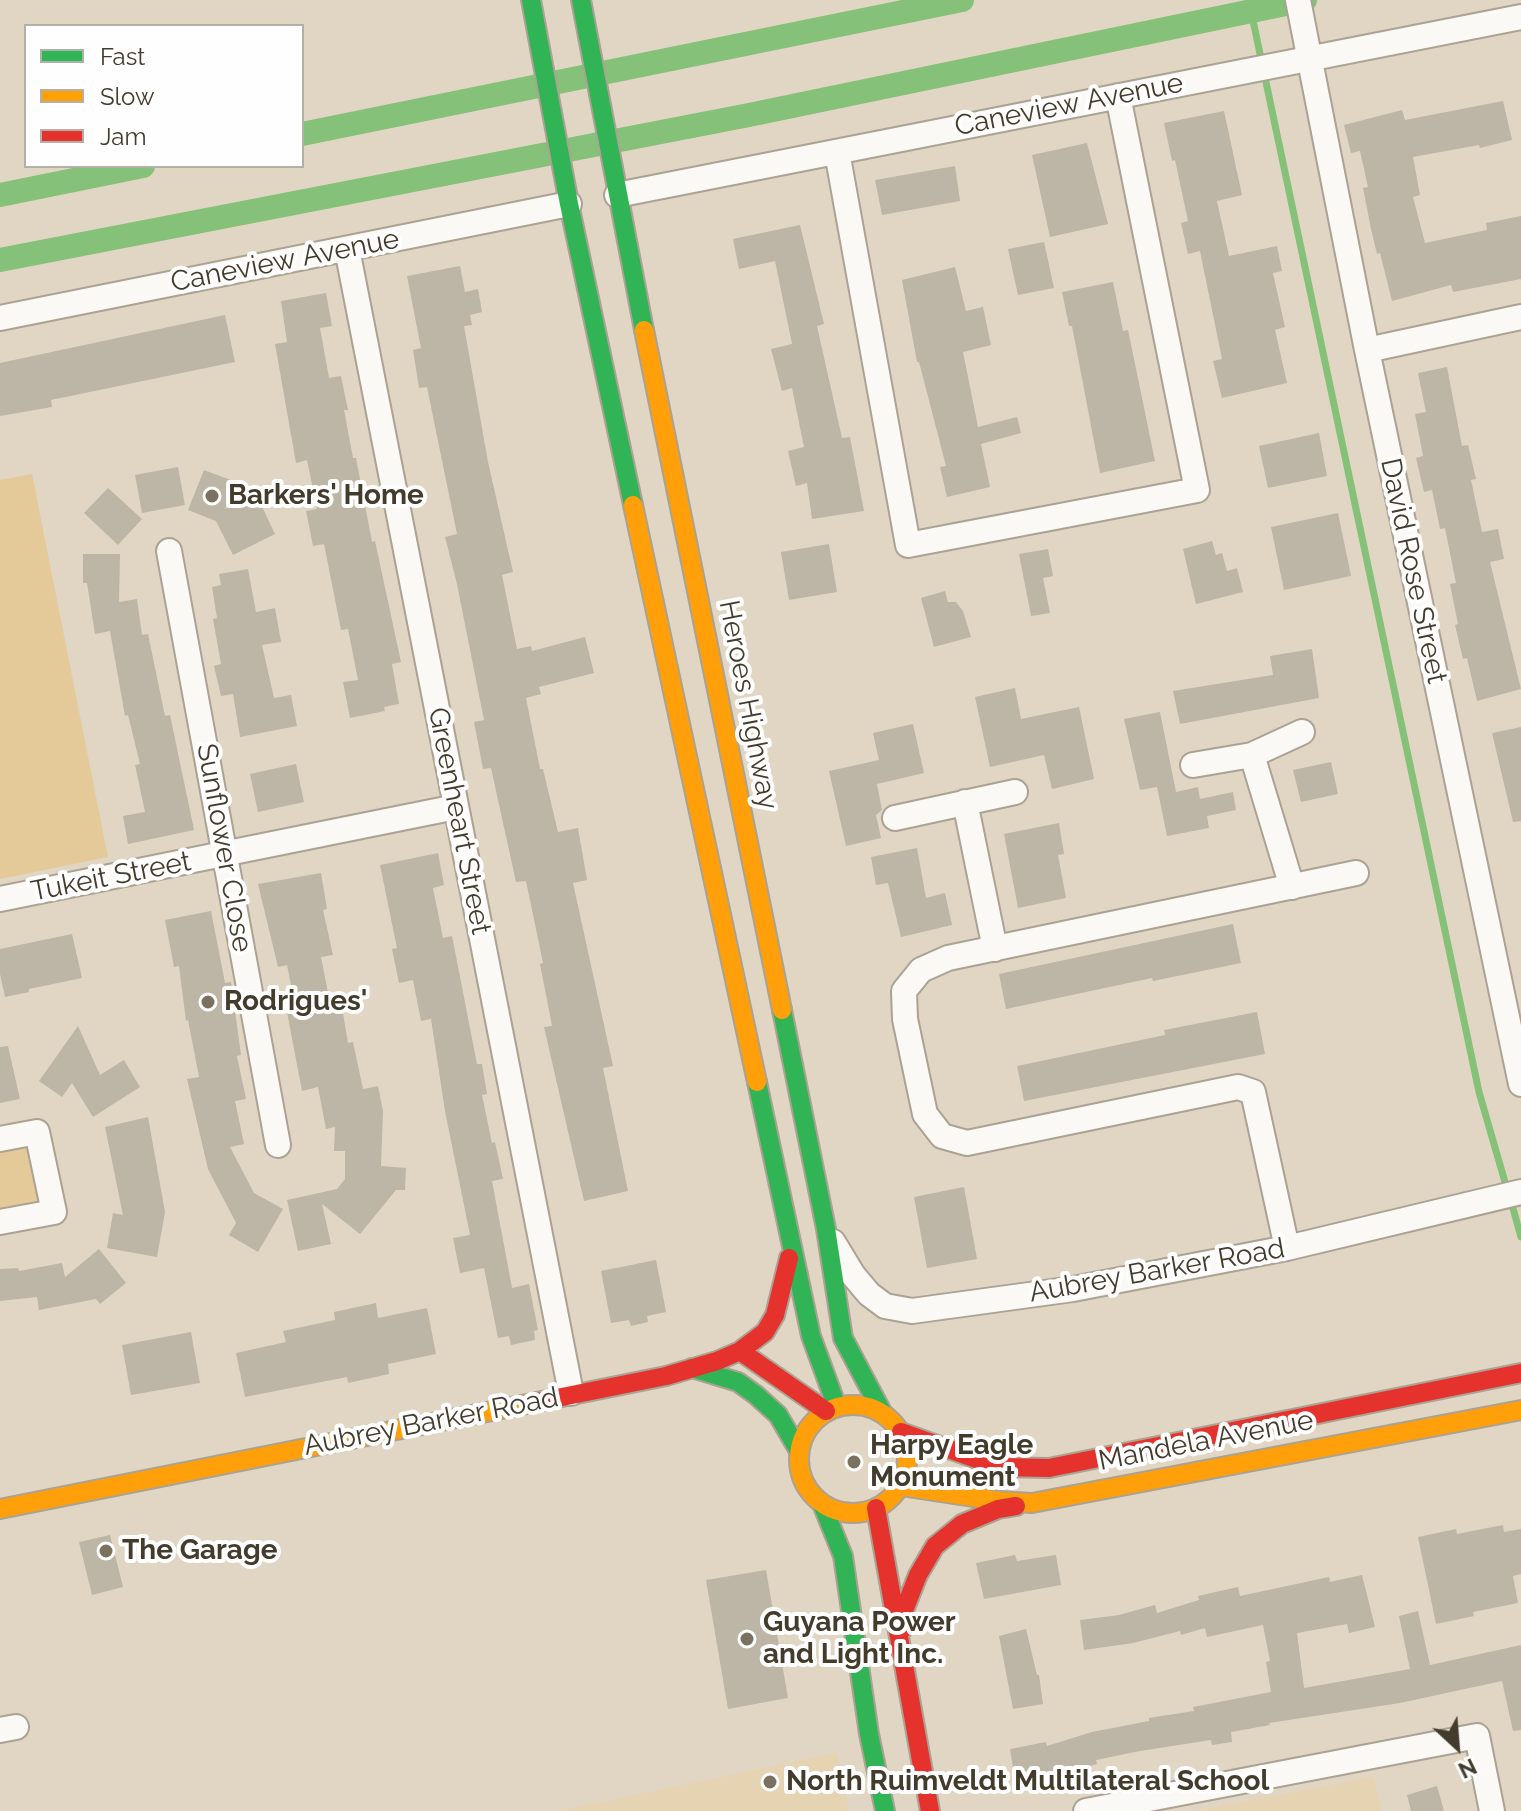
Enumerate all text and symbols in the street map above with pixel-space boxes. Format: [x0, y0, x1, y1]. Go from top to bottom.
legend [24, 24, 304, 168]
text: Fast [100, 42, 145, 71]
street label: Caneview Avenue [952, 66, 1186, 144]
text: Slow [100, 82, 154, 111]
text: Jam [100, 122, 146, 151]
street label: Caneview Avenue [168, 222, 402, 300]
street label: David Rose Street [1373, 455, 1453, 687]
place label: Barkers' Home [228, 479, 424, 513]
marker: Barkers' Home [203, 487, 221, 505]
street label: Heroes Highway [711, 598, 785, 812]
street label: Greenheart Street [421, 705, 497, 937]
street label: Sunflower Close [189, 741, 259, 955]
street label: Tukeit Street [28, 845, 194, 909]
place label: Rodrigues' [224, 985, 367, 1019]
marker: Rodrigues' [199, 993, 217, 1011]
street label: Aubrey Barker Road [1027, 1232, 1287, 1310]
street label: Aubrey Barker Road [301, 1381, 561, 1463]
street label: Mandela Avenue [1096, 1404, 1316, 1478]
place label: Harpy Eagle Monument [870, 1429, 1033, 1495]
marker: Harpy Eagle Monument [845, 1453, 863, 1471]
place label: The Garage [122, 1534, 277, 1568]
marker: The Garage [97, 1542, 115, 1560]
place label: Guyana Power and Light Inc. [763, 1606, 956, 1672]
marker: Guyana Power and Light Inc. [738, 1630, 756, 1648]
north arrow [1417, 1707, 1497, 1787]
text: N [1454, 1753, 1481, 1784]
place label: North Ruimveldt Multilateral School [786, 1765, 1269, 1799]
marker: North Ruimveldt Multilateral School [761, 1773, 779, 1791]

